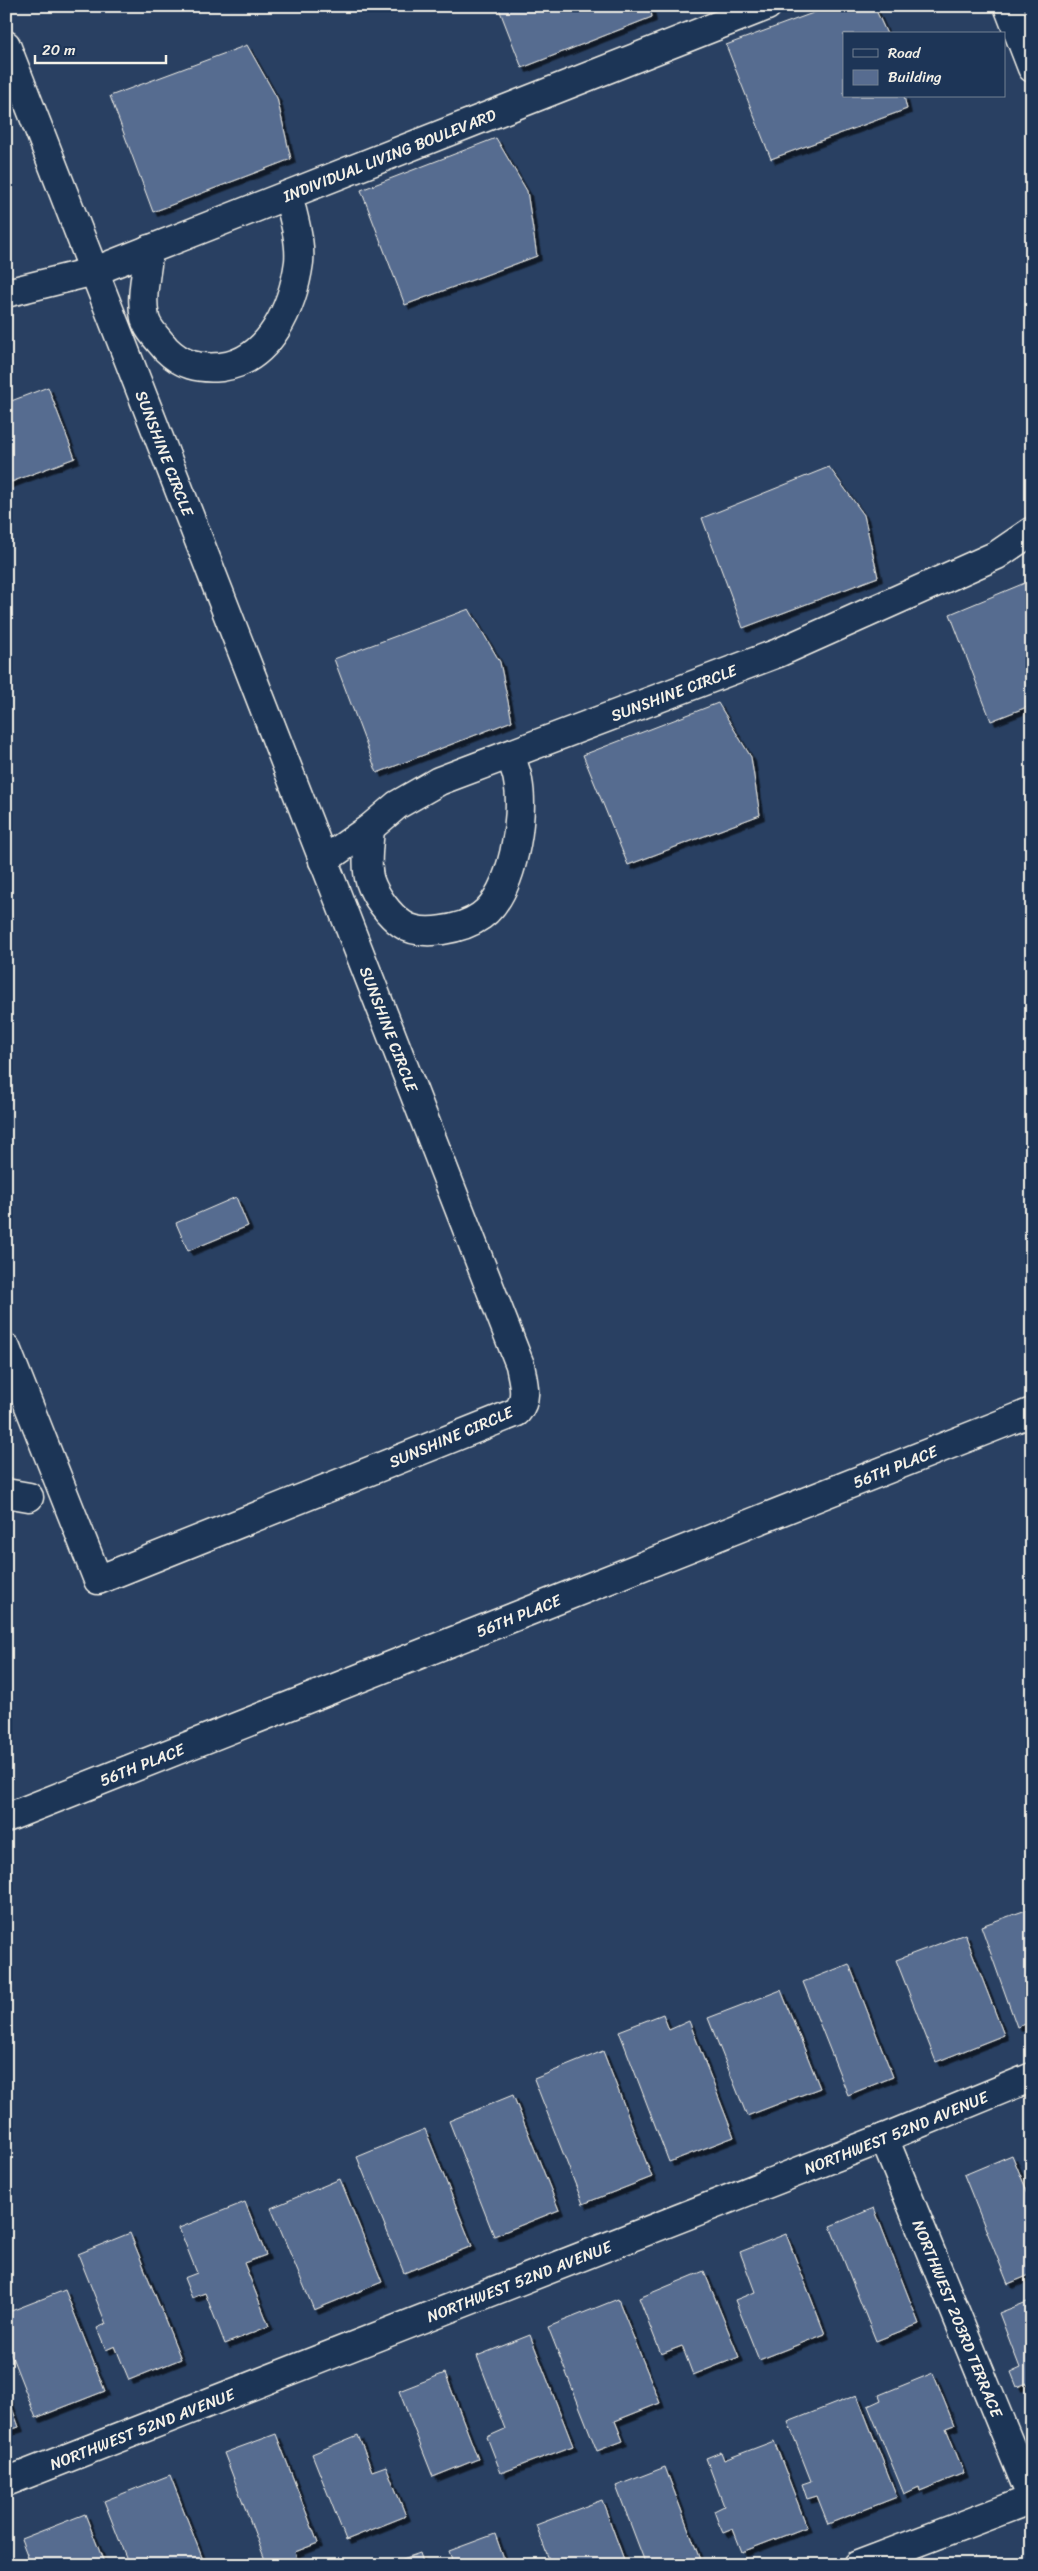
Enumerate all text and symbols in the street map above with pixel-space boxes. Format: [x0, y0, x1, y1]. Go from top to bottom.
scale bar [35, 32, 166, 64]
legend [843, 32, 1006, 98]
text: 20 m [42, 37, 76, 63]
text: Road [888, 40, 921, 66]
text: Building [888, 64, 942, 90]
street label: INDIVIDUAL LIVING BOULEVARD [277, 100, 501, 211]
street label: SUNSHINE CIRCLE [127, 386, 203, 521]
street label: SUNSHINE CIRCLE [606, 655, 742, 729]
street label: SUNSHINE CIRCLE [352, 962, 427, 1097]
street label: SUNSHINE CIRCLE [384, 1397, 519, 1476]
street label: 56TH PLACE [848, 1436, 943, 1496]
street label: 56TH PLACE [472, 1585, 566, 1645]
street label: 56TH PLACE [95, 1734, 190, 1794]
street label: NORTHWEST 52ND AVENUE [799, 2082, 994, 2183]
street label: NORTHWEST 203RD TERRACE [904, 2215, 1012, 2423]
street label: NORTHWEST 52ND AVENUE [422, 2231, 617, 2330]
street label: NORTHWEST 52ND AVENUE [45, 2379, 240, 2478]

